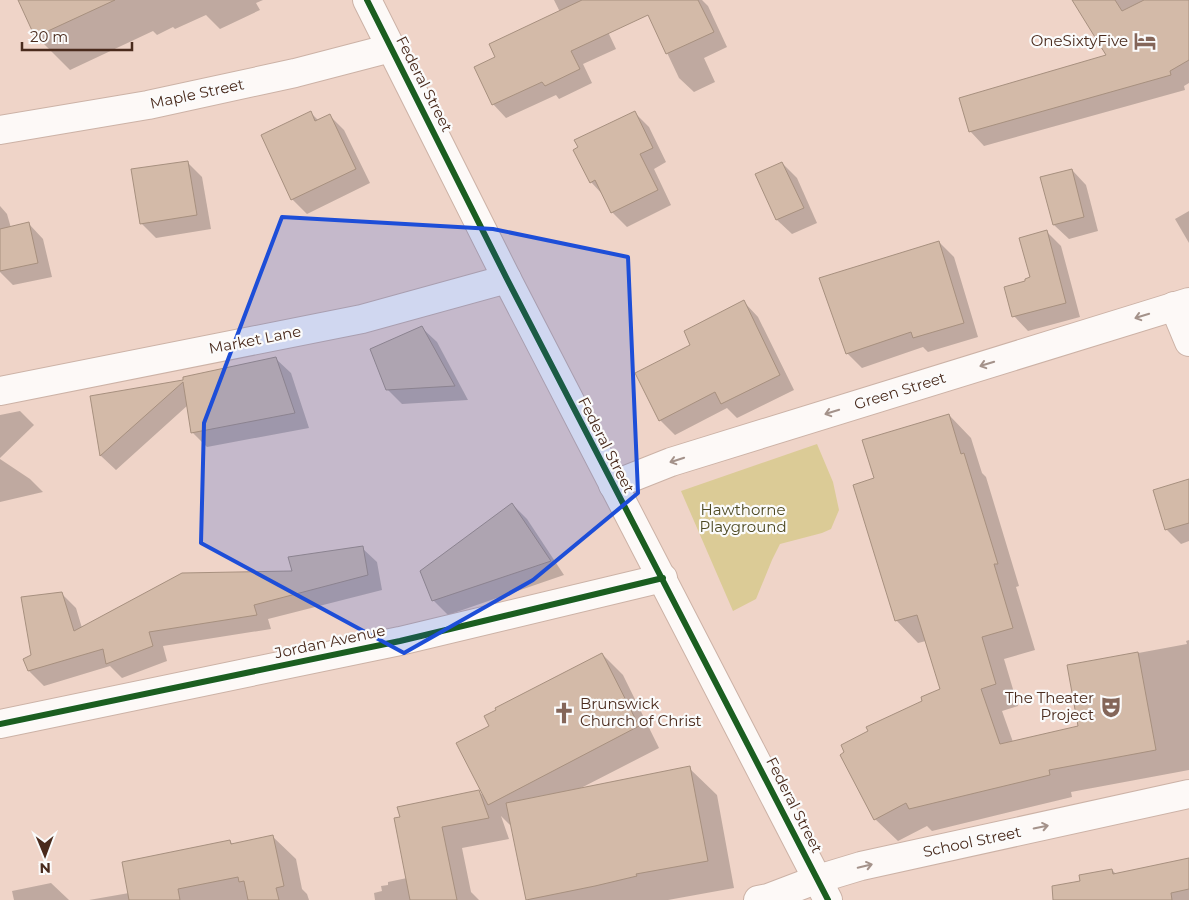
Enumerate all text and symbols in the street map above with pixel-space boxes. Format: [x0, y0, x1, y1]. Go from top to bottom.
scale bar [22, 20, 132, 52]
text: 20 m [30, 27, 68, 46]
hotel icon: OneSixtyFive [1132, 28, 1158, 54]
place label: OneSixtyFive [1031, 31, 1128, 50]
street label: Federal Street [392, 33, 457, 135]
street label: Maple Street [148, 74, 246, 113]
one-way arrow [1135, 312, 1151, 321]
street label: Market Lane [207, 321, 303, 358]
one-way arrow [980, 360, 996, 370]
street label: Green Street [852, 368, 948, 413]
street label: Federal Street [574, 394, 639, 496]
one-way arrow [824, 408, 840, 418]
one-way arrow [669, 456, 685, 466]
park label: Hawthorne Playground [699, 500, 787, 536]
street label: Jordan Avenue [272, 621, 387, 663]
place label: The Theater Project [1005, 688, 1094, 724]
place label: Brunswick Church of Christ [580, 694, 702, 730]
theatre icon: The Theater Project [1098, 694, 1124, 720]
church icon: Brunswick Church of Christ [551, 700, 577, 726]
street label: Federal Street [762, 754, 827, 856]
one-way arrow [1032, 821, 1048, 831]
street label: School Street [921, 822, 1023, 861]
north arrow [20, 830, 70, 880]
text: N [39, 859, 51, 877]
one-way arrow [856, 861, 872, 870]

